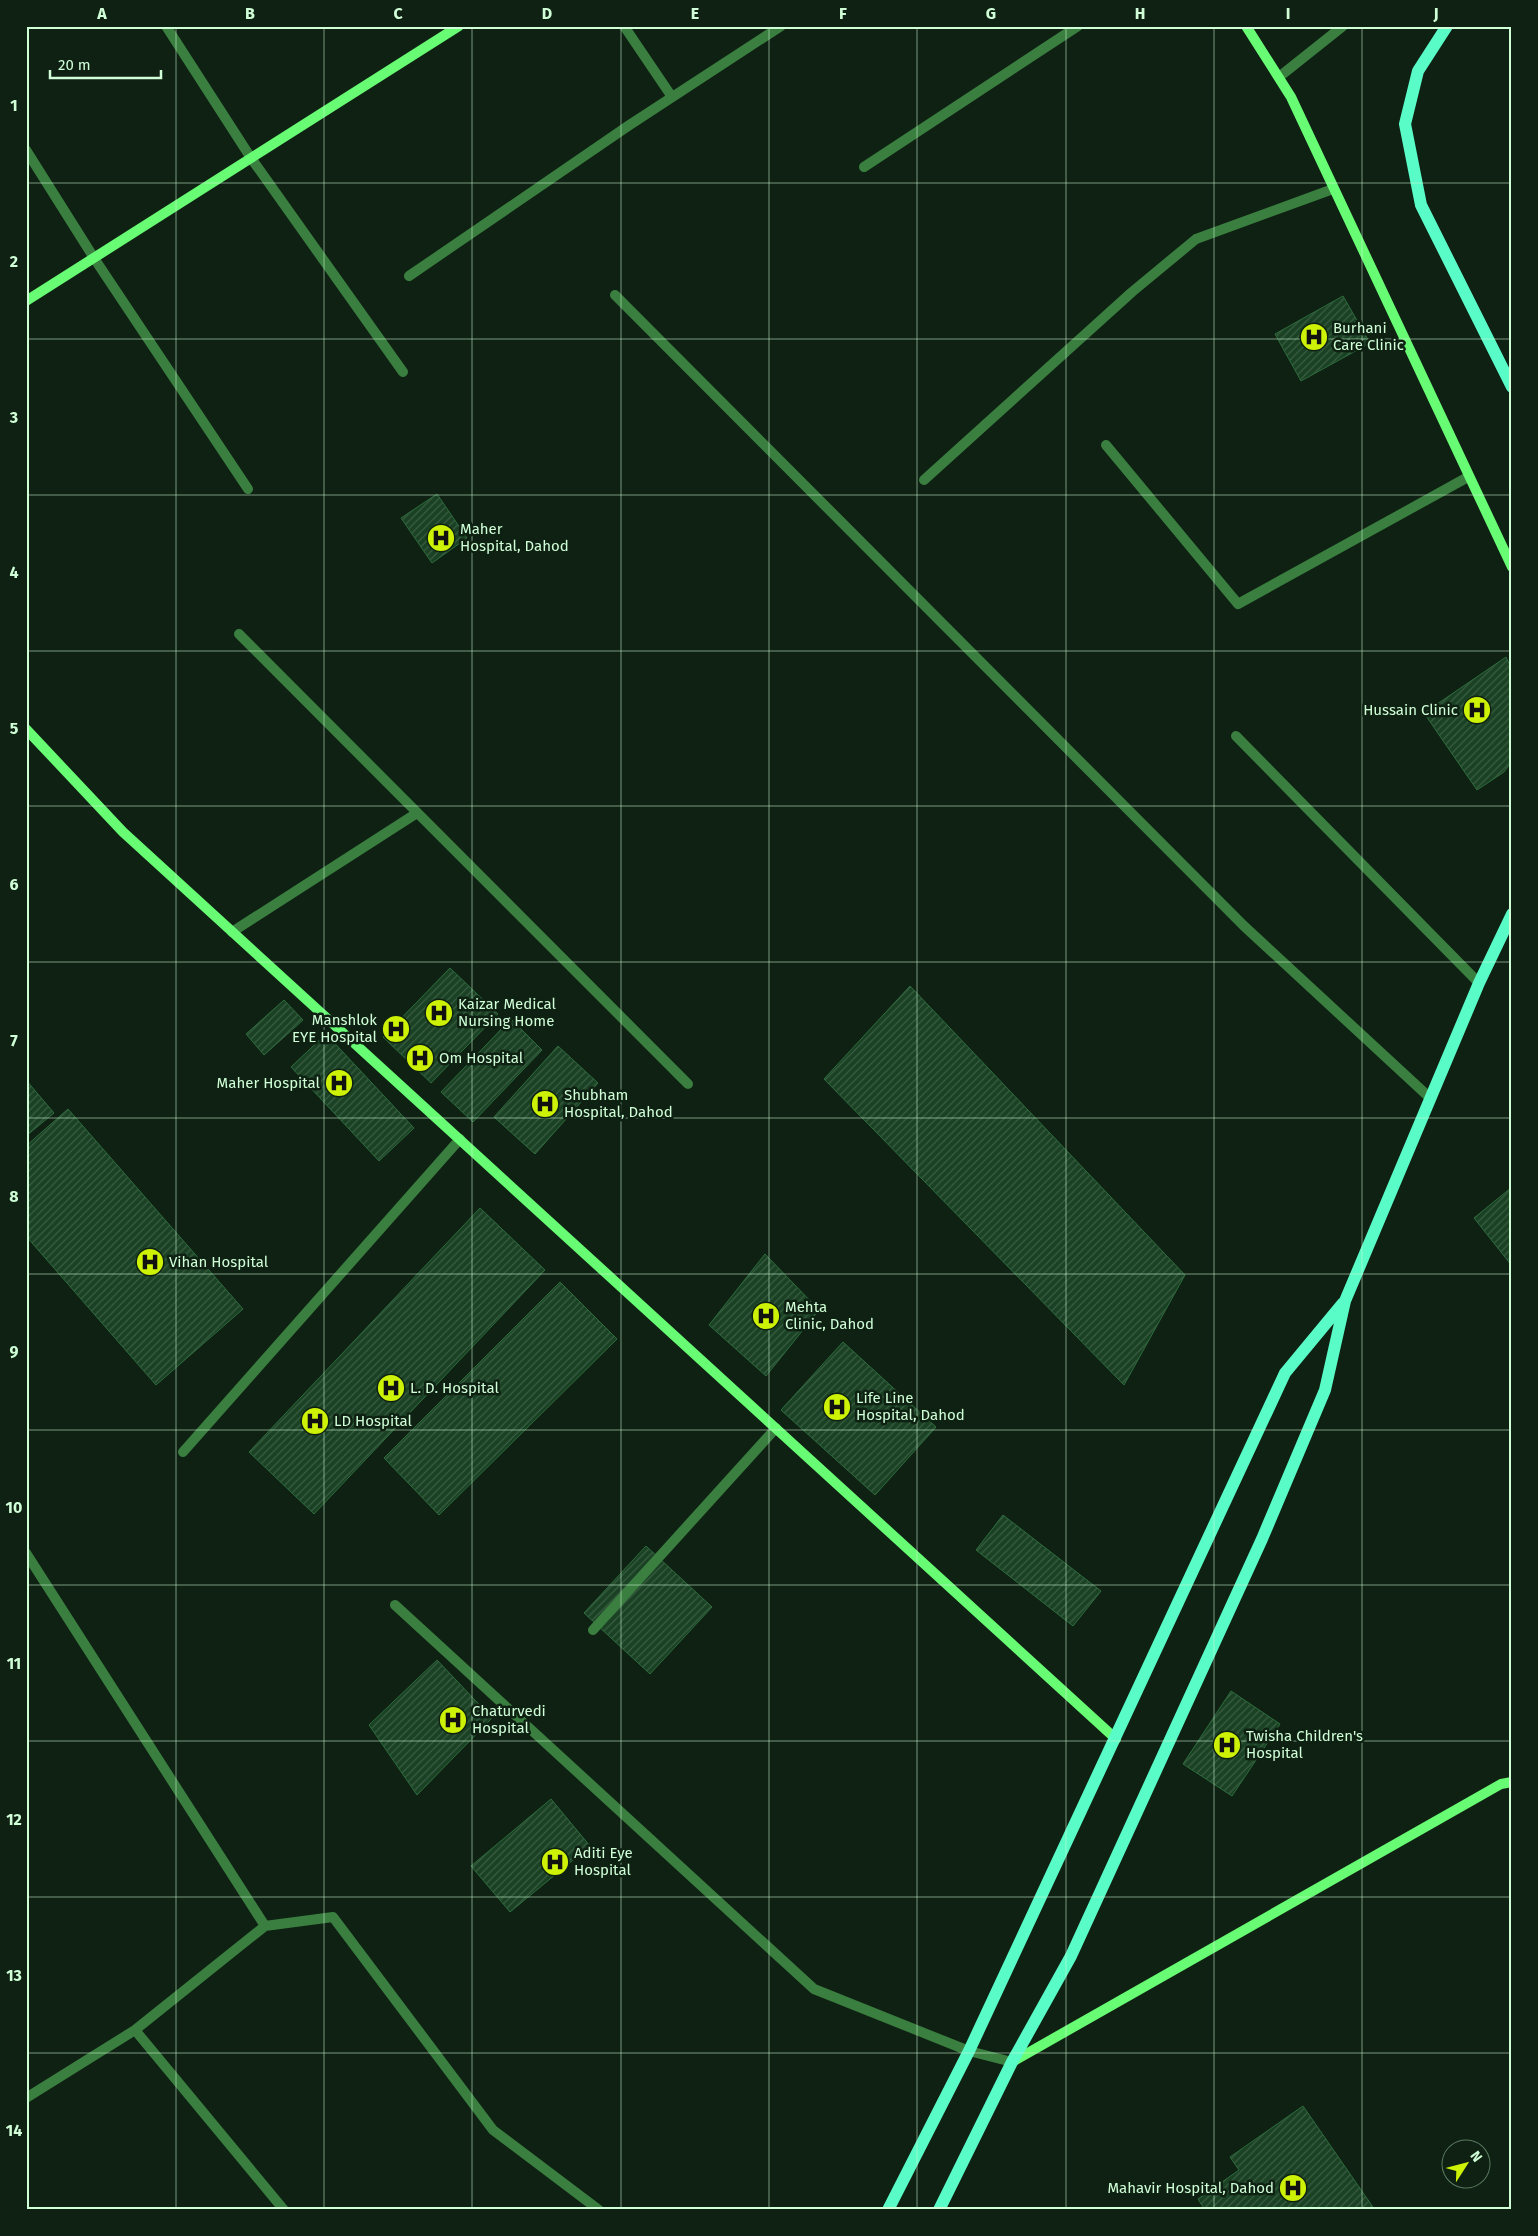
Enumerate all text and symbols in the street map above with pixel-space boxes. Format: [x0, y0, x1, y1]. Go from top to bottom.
text: A [96, 4, 107, 23]
text: B [245, 4, 255, 23]
text: C [393, 4, 403, 23]
text: D [542, 4, 552, 23]
text: E [691, 4, 699, 23]
text: F [839, 4, 847, 23]
text: G [986, 4, 996, 23]
text: H [1135, 4, 1145, 23]
text: I [1286, 4, 1290, 23]
text: J [1432, 4, 1439, 23]
scale bar [50, 48, 161, 80]
text: 20 m [58, 56, 91, 74]
text: 1 [10, 96, 18, 115]
text: 2 [10, 252, 18, 271]
place label: Burhani Care Clinic [1333, 319, 1404, 354]
hospital icon: Burhani Care Clinic [1299, 322, 1329, 352]
text: 3 [9, 408, 18, 427]
place label: Maher Hospital, Dahod [460, 520, 569, 555]
hospital icon: Maher Hospital, Dahod [426, 523, 456, 553]
text: 4 [9, 563, 19, 582]
hospital icon: Hussain Clinic [1462, 695, 1492, 725]
place label: Hussain Clinic [1363, 701, 1458, 719]
text: 5 [10, 719, 19, 738]
text: 6 [9, 875, 19, 894]
place label: Kaizar Medical Nursing Home [458, 995, 556, 1030]
hospital icon: Kaizar Medical Nursing Home [424, 998, 454, 1028]
place label: Manshlok EYE Hospital [292, 1011, 378, 1046]
hospital icon: Manshlok EYE Hospital [381, 1014, 411, 1044]
text: 7 [10, 1031, 18, 1050]
hospital icon: Om Hospital [405, 1043, 435, 1073]
place label: Om Hospital [439, 1049, 524, 1067]
hospital icon: Maher Hospital [324, 1068, 354, 1098]
place label: Maher Hospital [217, 1074, 321, 1092]
place label: Shubham Hospital, Dahod [564, 1086, 673, 1121]
hospital icon: Shubham Hospital, Dahod [530, 1089, 560, 1119]
text: 8 [9, 1187, 19, 1206]
hospital icon: Vihan Hospital [135, 1247, 165, 1277]
place label: Vihan Hospital [169, 1253, 269, 1271]
place label: Mehta Clinic, Dahod [785, 1298, 874, 1333]
hospital icon: Mehta Clinic, Dahod [751, 1301, 781, 1331]
text: 9 [10, 1342, 19, 1361]
hospital icon: L. D. Hospital [376, 1373, 406, 1403]
place label: L. D. Hospital [410, 1379, 499, 1397]
place label: Life Line Hospital, Dahod [856, 1389, 965, 1424]
hospital icon: Life Line Hospital, Dahod [822, 1392, 852, 1422]
hospital icon: LD Hospital [300, 1406, 330, 1436]
place label: LD Hospital [334, 1412, 413, 1430]
text: 10 [6, 1498, 22, 1517]
text: 11 [7, 1654, 21, 1673]
place label: Chaturvedi Hospital [472, 1702, 546, 1737]
hospital icon: Chaturvedi Hospital [438, 1705, 468, 1735]
place label: Twisha Children's Hospital [1246, 1727, 1363, 1762]
hospital icon: Twisha Children's Hospital [1212, 1730, 1242, 1760]
text: 12 [6, 1810, 22, 1829]
place label: Aditi Eye Hospital [574, 1844, 633, 1879]
hospital icon: Aditi Eye Hospital [540, 1847, 570, 1877]
text: 13 [6, 1966, 22, 1985]
text: 14 [6, 2121, 22, 2140]
north arrow [1440, 2138, 1490, 2188]
text: N [1467, 2148, 1486, 2165]
hospital icon: Mahavir Hospital, Dahod [1278, 2173, 1308, 2203]
place label: Mahavir Hospital, Dahod [1107, 2179, 1274, 2197]

